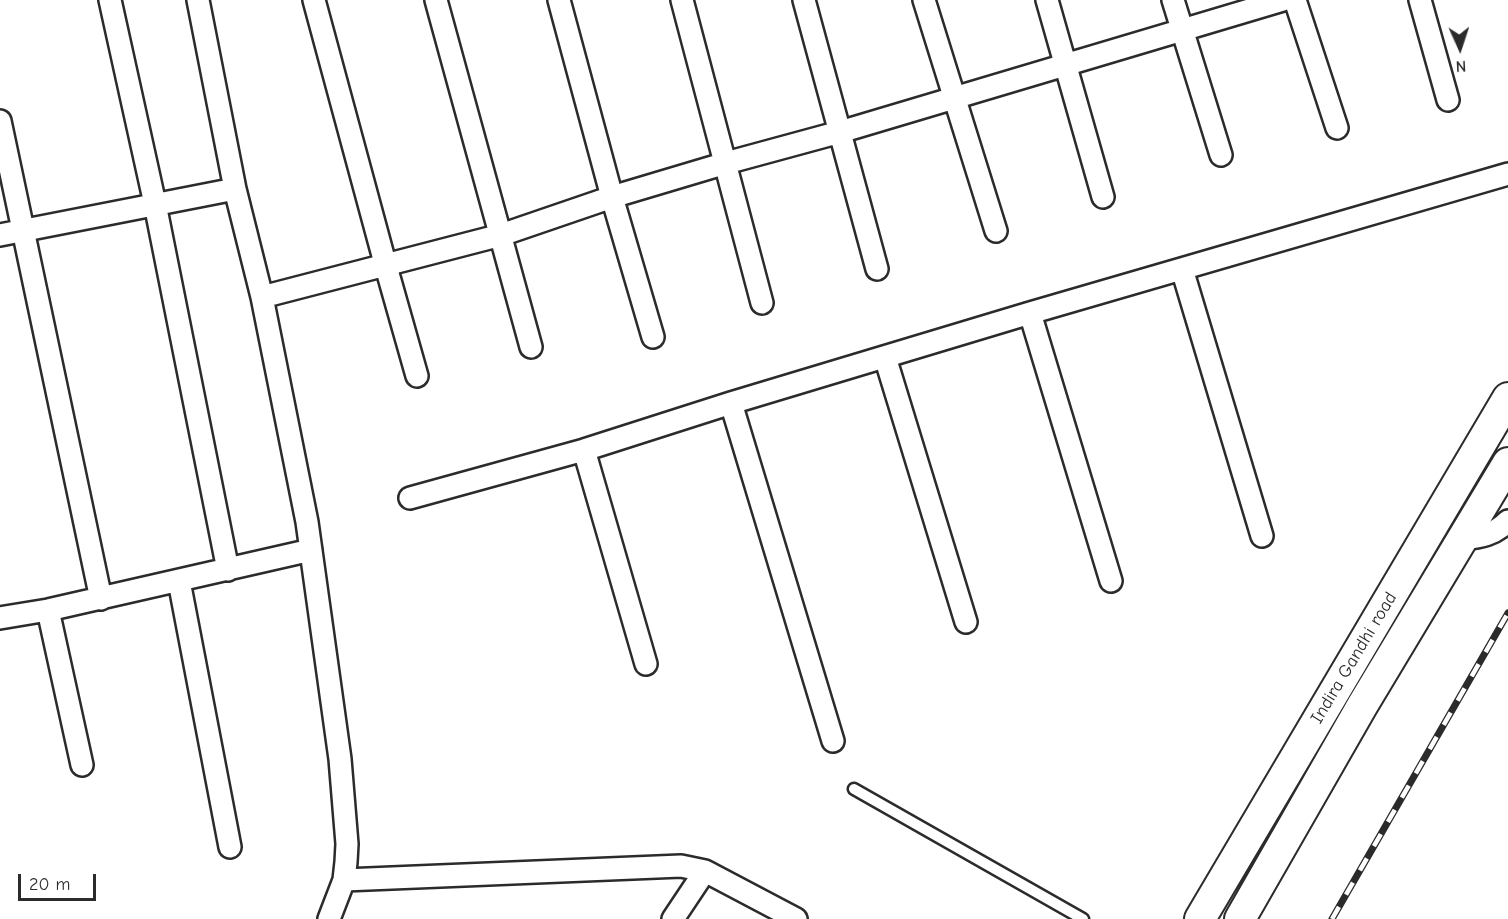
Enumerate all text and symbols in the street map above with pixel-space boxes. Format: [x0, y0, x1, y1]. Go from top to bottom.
north arrow [1430, 18, 1490, 78]
text: N [1455, 57, 1467, 75]
street label: Indira Gandhi road [1306, 588, 1402, 728]
scale bar [21, 862, 99, 900]
text: 20 m [29, 874, 70, 895]

